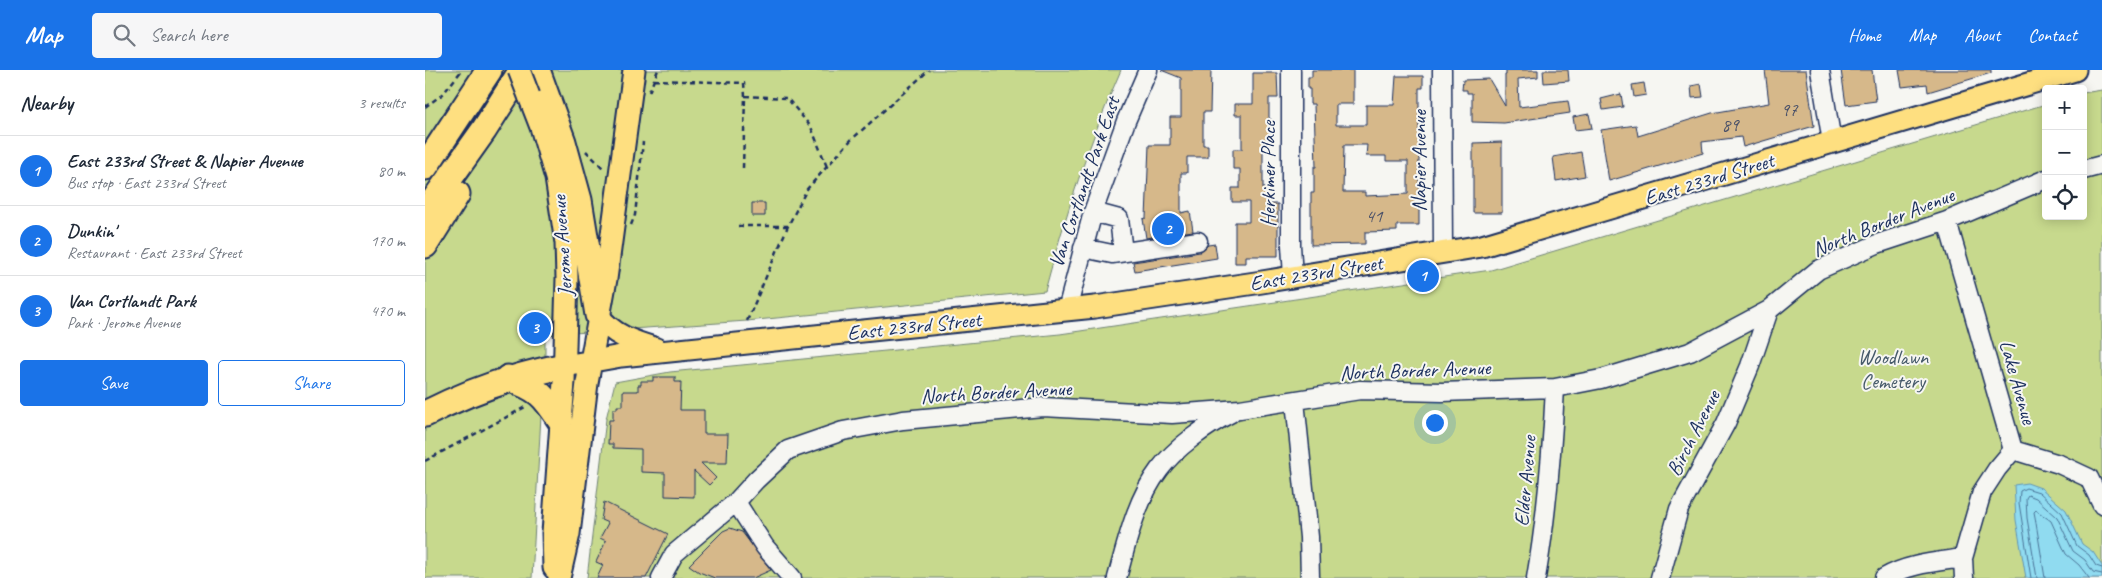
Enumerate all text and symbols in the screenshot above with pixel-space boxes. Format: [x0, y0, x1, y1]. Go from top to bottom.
search box [92, 13, 442, 58]
text: Map [25, 20, 62, 50]
icon: search [110, 21, 138, 49]
text: Search here [150, 23, 228, 47]
text: Home [1848, 24, 1881, 46]
text: Map [1909, 24, 1936, 46]
text: About [1964, 24, 2000, 46]
text: Contact [2028, 24, 2077, 46]
map controls [2042, 85, 2087, 220]
button: + [2042, 85, 2087, 130]
text: Nearby [20, 90, 73, 116]
street label: Van Cortlandt Park East [1043, 91, 1126, 271]
text: 3 results [358, 93, 405, 113]
house number: 97 [1780, 98, 1799, 122]
street label: Napier Avenue [1406, 109, 1432, 212]
house number: 89 [1721, 113, 1740, 137]
street label: Herkimer Place [1255, 120, 1281, 227]
button: − [2042, 130, 2087, 175]
street label: East 233rd Street [1641, 146, 1779, 211]
text: East 233rd Street & Napier Avenue [67, 149, 303, 173]
text: 1 [32, 161, 40, 181]
text: 80 m [378, 161, 405, 181]
text: Bus stop · East 233rd Street [67, 173, 226, 193]
button: locate [2042, 175, 2087, 220]
street label: North Border Avenue [1808, 181, 1959, 262]
street label: Jerome Avenue [545, 193, 579, 298]
house number: 41 [1365, 204, 1384, 228]
pin: 2 [1152, 210, 1184, 248]
text: Dunkin' [67, 219, 116, 243]
text: 2 [32, 231, 40, 251]
text: 170 m [371, 231, 405, 251]
text: Restaurant · East 233rd Street [67, 243, 242, 263]
street label: East 233rd Street [1248, 249, 1386, 296]
pin: 1 [1407, 257, 1439, 295]
text: Van Cortlandt Park [67, 289, 196, 313]
text: 3 [32, 301, 40, 321]
text: 470 m [371, 301, 405, 321]
street label: East 233rd Street [846, 306, 984, 346]
pin: 3 [519, 309, 551, 347]
text: Park · Jerome Avenue [67, 313, 180, 333]
street label: Lake Avenue [1994, 337, 2043, 428]
park label: Woodlawn Cemetery [1858, 344, 1929, 394]
street label: North Border Avenue [1339, 354, 1492, 386]
button: Save [20, 360, 208, 406]
button: Share [218, 360, 405, 406]
street label: North Border Avenue [920, 375, 1073, 409]
street label: Birch Avenue [1660, 385, 1726, 480]
your location [1422, 410, 1448, 436]
street label: Elder Avenue [1508, 433, 1542, 527]

